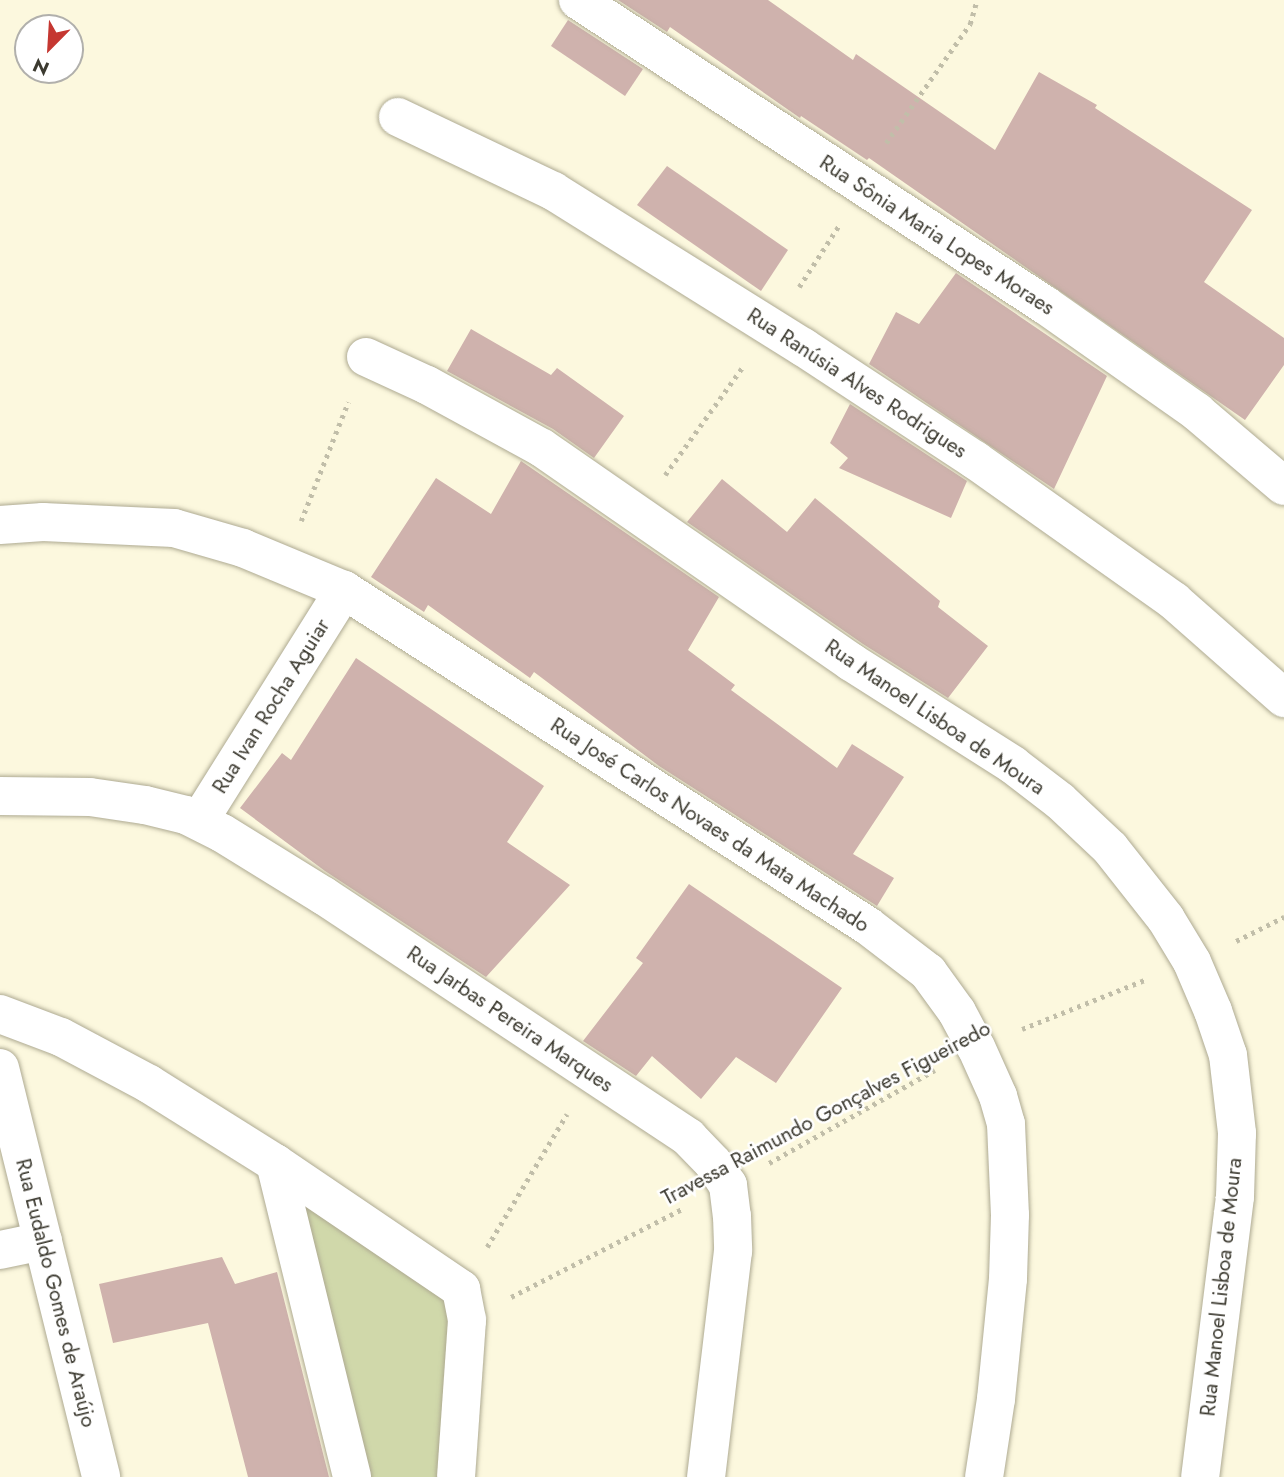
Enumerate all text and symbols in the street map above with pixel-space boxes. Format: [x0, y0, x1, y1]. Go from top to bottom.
north arrow [14, 14, 84, 84]
text: N [29, 51, 53, 82]
street label: Rua Sônia Maria Lopes Moraes [815, 150, 1059, 320]
street label: Rua Ranúsia Alves Rodrigues [742, 303, 972, 463]
street label: Rua Ivan Rocha Aguiar [207, 614, 335, 798]
street label: Rua Manoel Lisboa de Moura [820, 634, 1050, 800]
street label: Rua José Carlos Novaes da Mata Machado [546, 712, 874, 938]
street label: Rua Jarbas Pereira Marques [402, 941, 618, 1097]
street label: Travessa Raimundo Gonçalves Figueiredo [657, 1015, 995, 1211]
street label: Rua Eudaldo Gomes de Araújo [10, 1156, 102, 1430]
street label: Rua Manoel Lisboa de Moura [1195, 1156, 1247, 1418]

